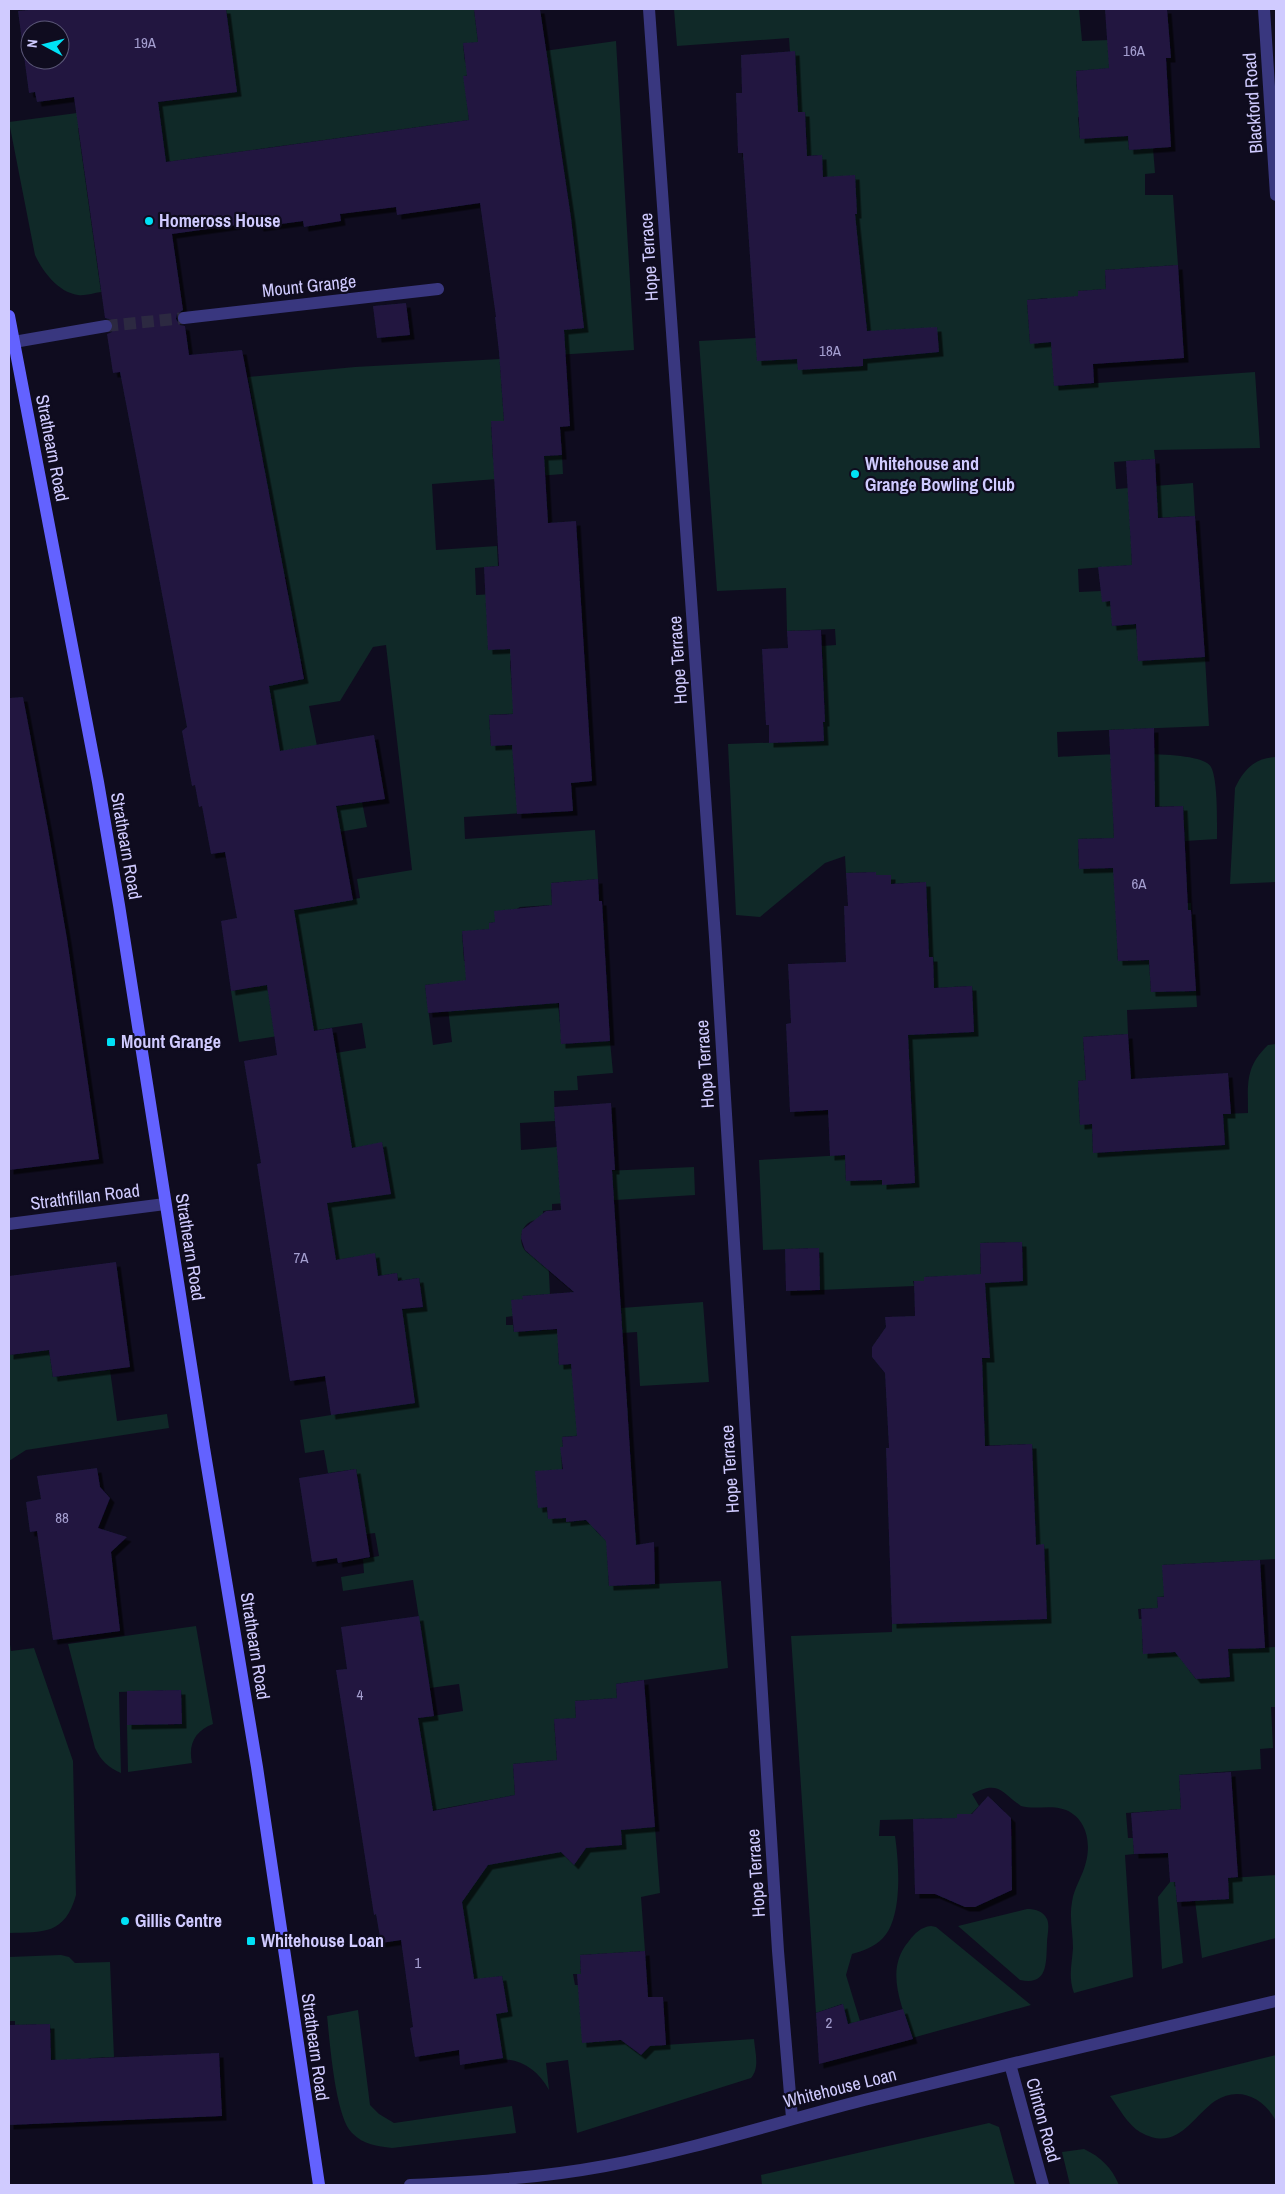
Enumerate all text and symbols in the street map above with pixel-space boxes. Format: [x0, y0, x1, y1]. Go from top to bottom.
north arrow [20, 20, 70, 70]
house number: 19A [134, 32, 157, 53]
text: N [23, 38, 42, 49]
house number: 16A [1123, 40, 1146, 61]
street label: Blackford Road [1237, 52, 1268, 154]
place label: Homeross House [159, 208, 280, 233]
street label: Hope Terrace [633, 212, 664, 302]
marker: Homeross House [143, 215, 155, 227]
street label: Mount Grange [261, 268, 357, 303]
house number: 18A [819, 340, 842, 361]
street label: Strathearn Road [30, 392, 75, 503]
place label: Whitehouse and Grange Bowling Club [865, 451, 1015, 497]
marker: Whitehouse and Grange Bowling Club [849, 468, 861, 480]
street label: Hope Terrace [662, 615, 693, 705]
street label: Strathearn Road [105, 790, 148, 901]
house number: 6A [1131, 873, 1147, 894]
street label: Hope Terrace [689, 1019, 720, 1109]
place label: Mount Grange [121, 1029, 221, 1054]
marker: Mount Grange [105, 1036, 117, 1048]
street label: Strathfillan Road [29, 1177, 141, 1216]
street label: Strathearn Road [170, 1191, 211, 1302]
house number: 7A [293, 1247, 309, 1268]
street label: Hope Terrace [714, 1424, 745, 1514]
house number: 88 [55, 1507, 69, 1528]
street label: Strathearn Road [235, 1590, 276, 1701]
house number: 4 [357, 1684, 364, 1705]
street label: Hope Terrace [740, 1828, 771, 1918]
place label: Gillis Centre [135, 1908, 222, 1933]
marker: Gillis Centre [119, 1915, 131, 1927]
place label: Whitehouse Loan [261, 1928, 384, 1953]
marker: Whitehouse Loan [245, 1935, 257, 1947]
house number: 1 [415, 1952, 422, 1973]
street label: Strathearn Road [296, 1992, 335, 2102]
house number: 2 [826, 2012, 833, 2033]
street label: Whitehouse Loan [781, 2061, 899, 2114]
street label: Clinton Road [1020, 2075, 1067, 2165]

